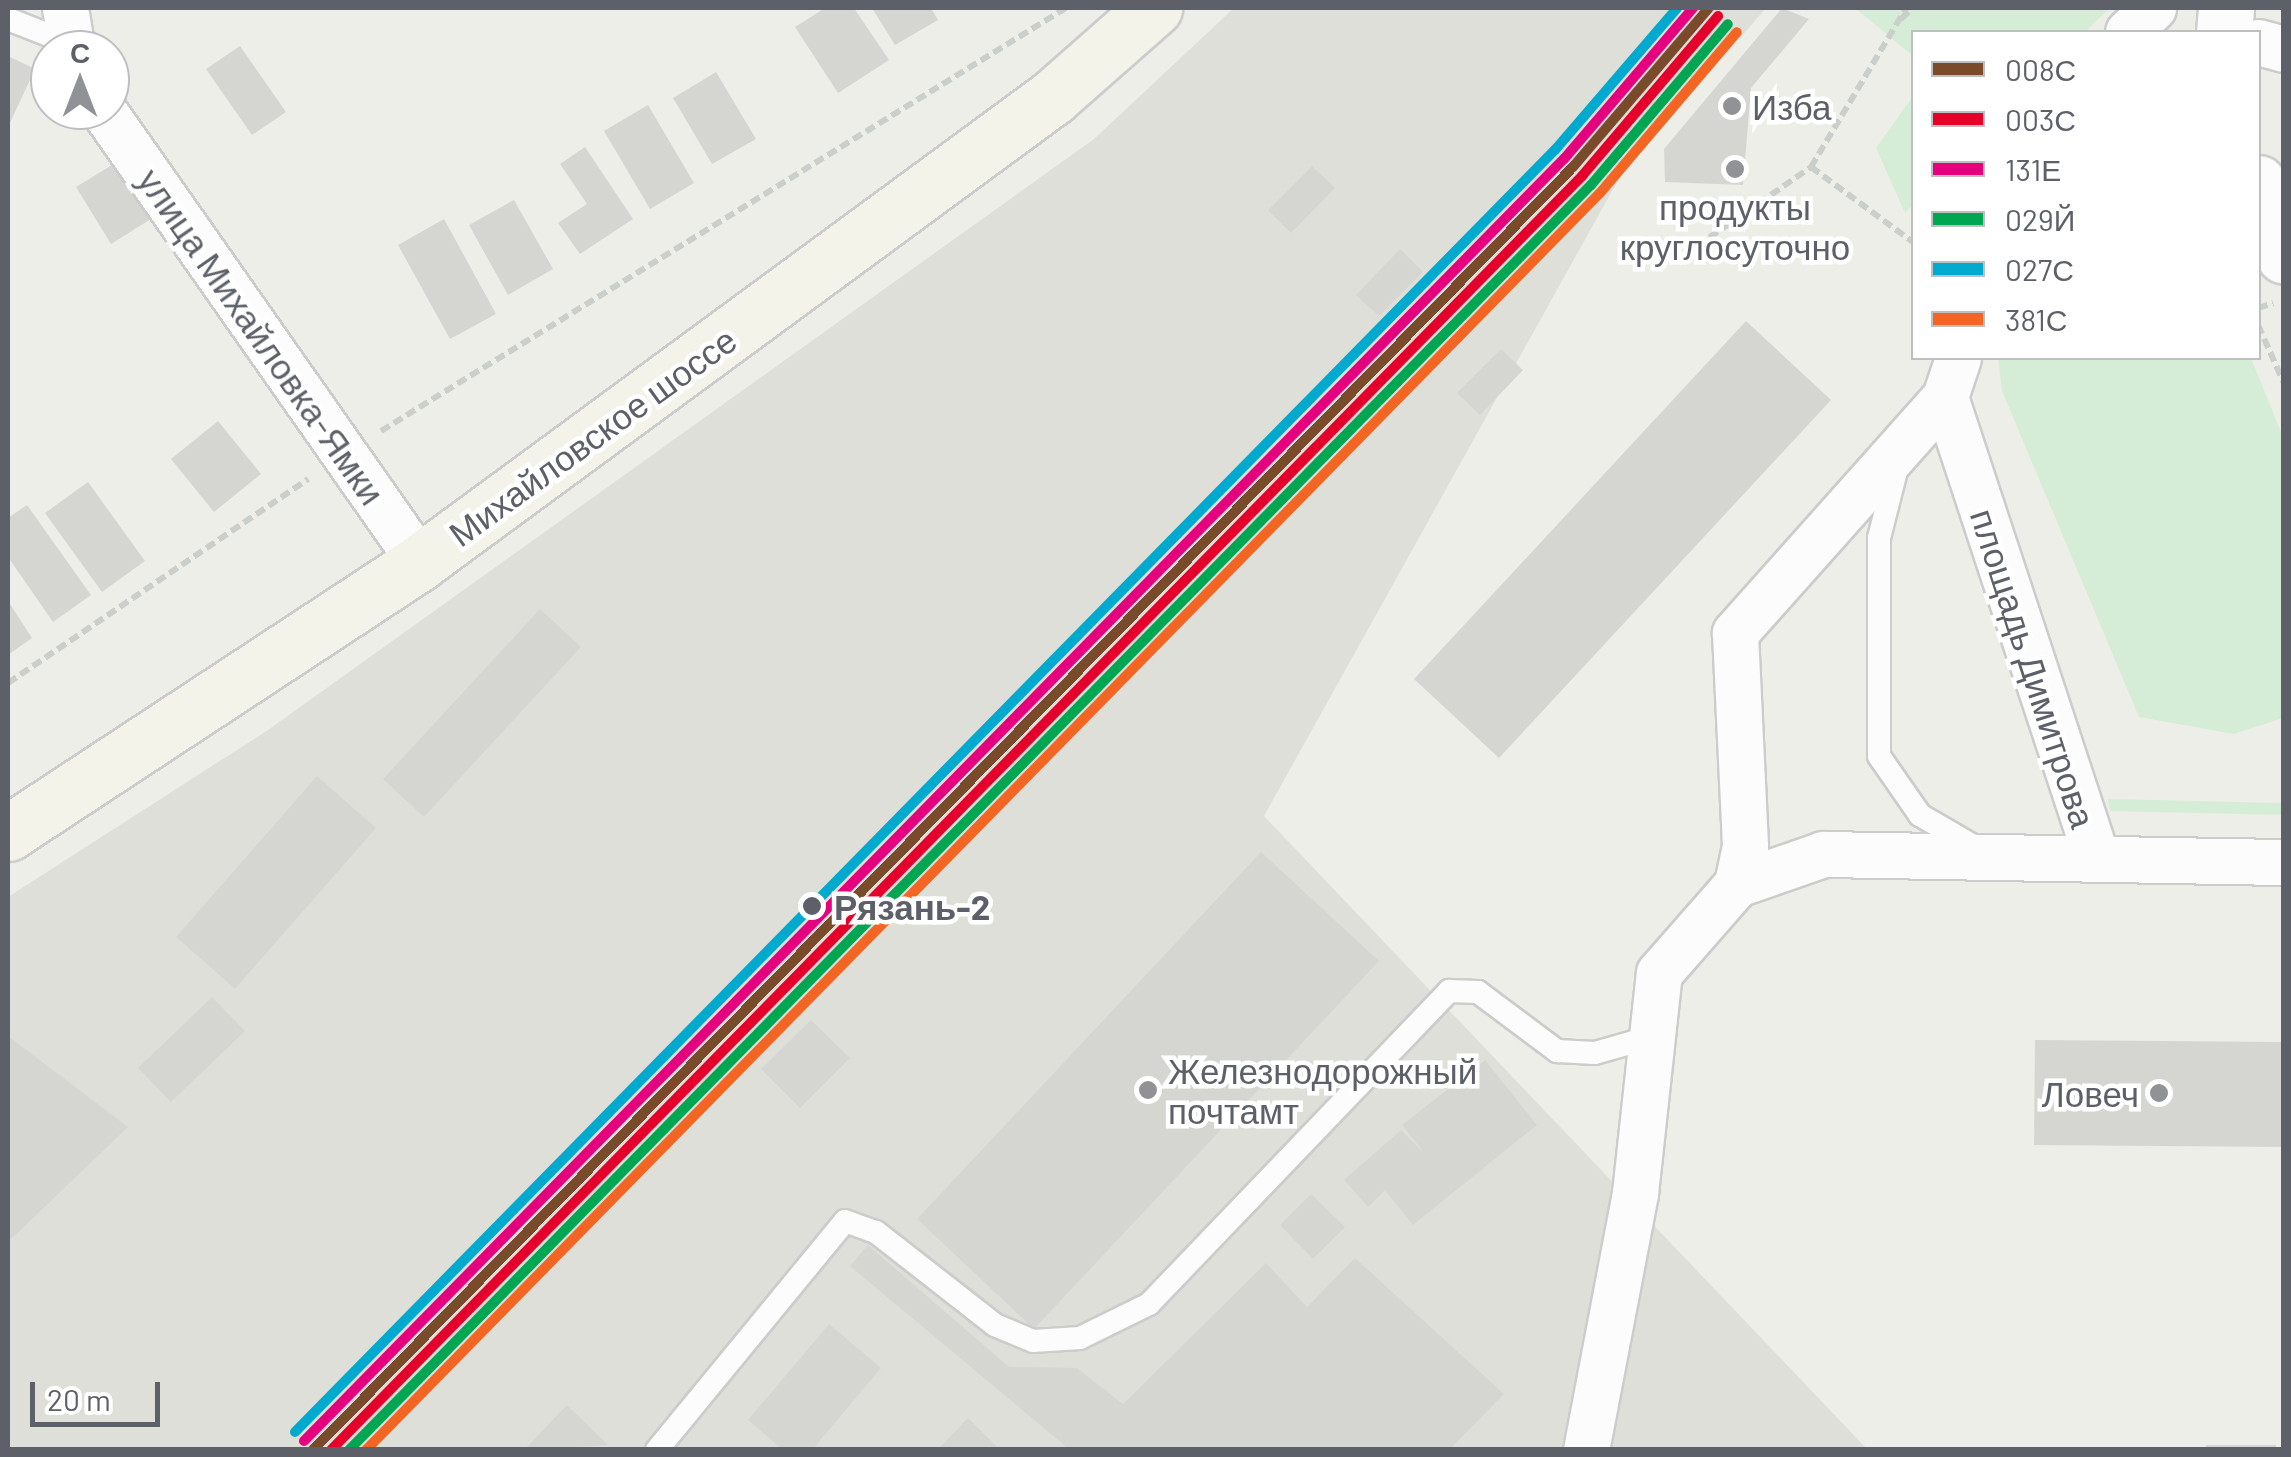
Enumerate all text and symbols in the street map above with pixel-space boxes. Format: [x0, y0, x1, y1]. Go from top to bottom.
north arrow [30, 30, 130, 130]
legend [1911, 30, 2261, 360]
text: С [70, 35, 90, 69]
text: 008С [2005, 51, 2076, 87]
place label: Изба [1752, 85, 1832, 127]
marker: Изба [1721, 95, 1743, 117]
text: 003С [2005, 101, 2076, 137]
text: 131Е [2005, 151, 2061, 187]
marker: продукты круглосуточно [1724, 158, 1746, 180]
street label: улица Михайловка-Ямки [130, 160, 394, 512]
place label: продукты круглосуточно [1620, 185, 1850, 267]
text: 029Й [2005, 201, 2075, 237]
text: 027С [2005, 251, 2074, 287]
text: 381С [2005, 301, 2067, 337]
street label: Михайловское шоссе [440, 318, 744, 554]
street label: площадь Димитрова [1963, 503, 2105, 833]
place label: Рязань-2 [834, 885, 990, 927]
marker: Рязань-2 [799, 893, 825, 919]
place label: Железнодорожный почтамт [1168, 1049, 1477, 1131]
place label: Ловеч [2042, 1072, 2139, 1114]
marker: Железнодорожный почтамт [1137, 1079, 1159, 1101]
marker: Ловеч [2148, 1082, 2170, 1104]
scale bar [35, 1362, 165, 1424]
text: 20 m [47, 1381, 111, 1417]

